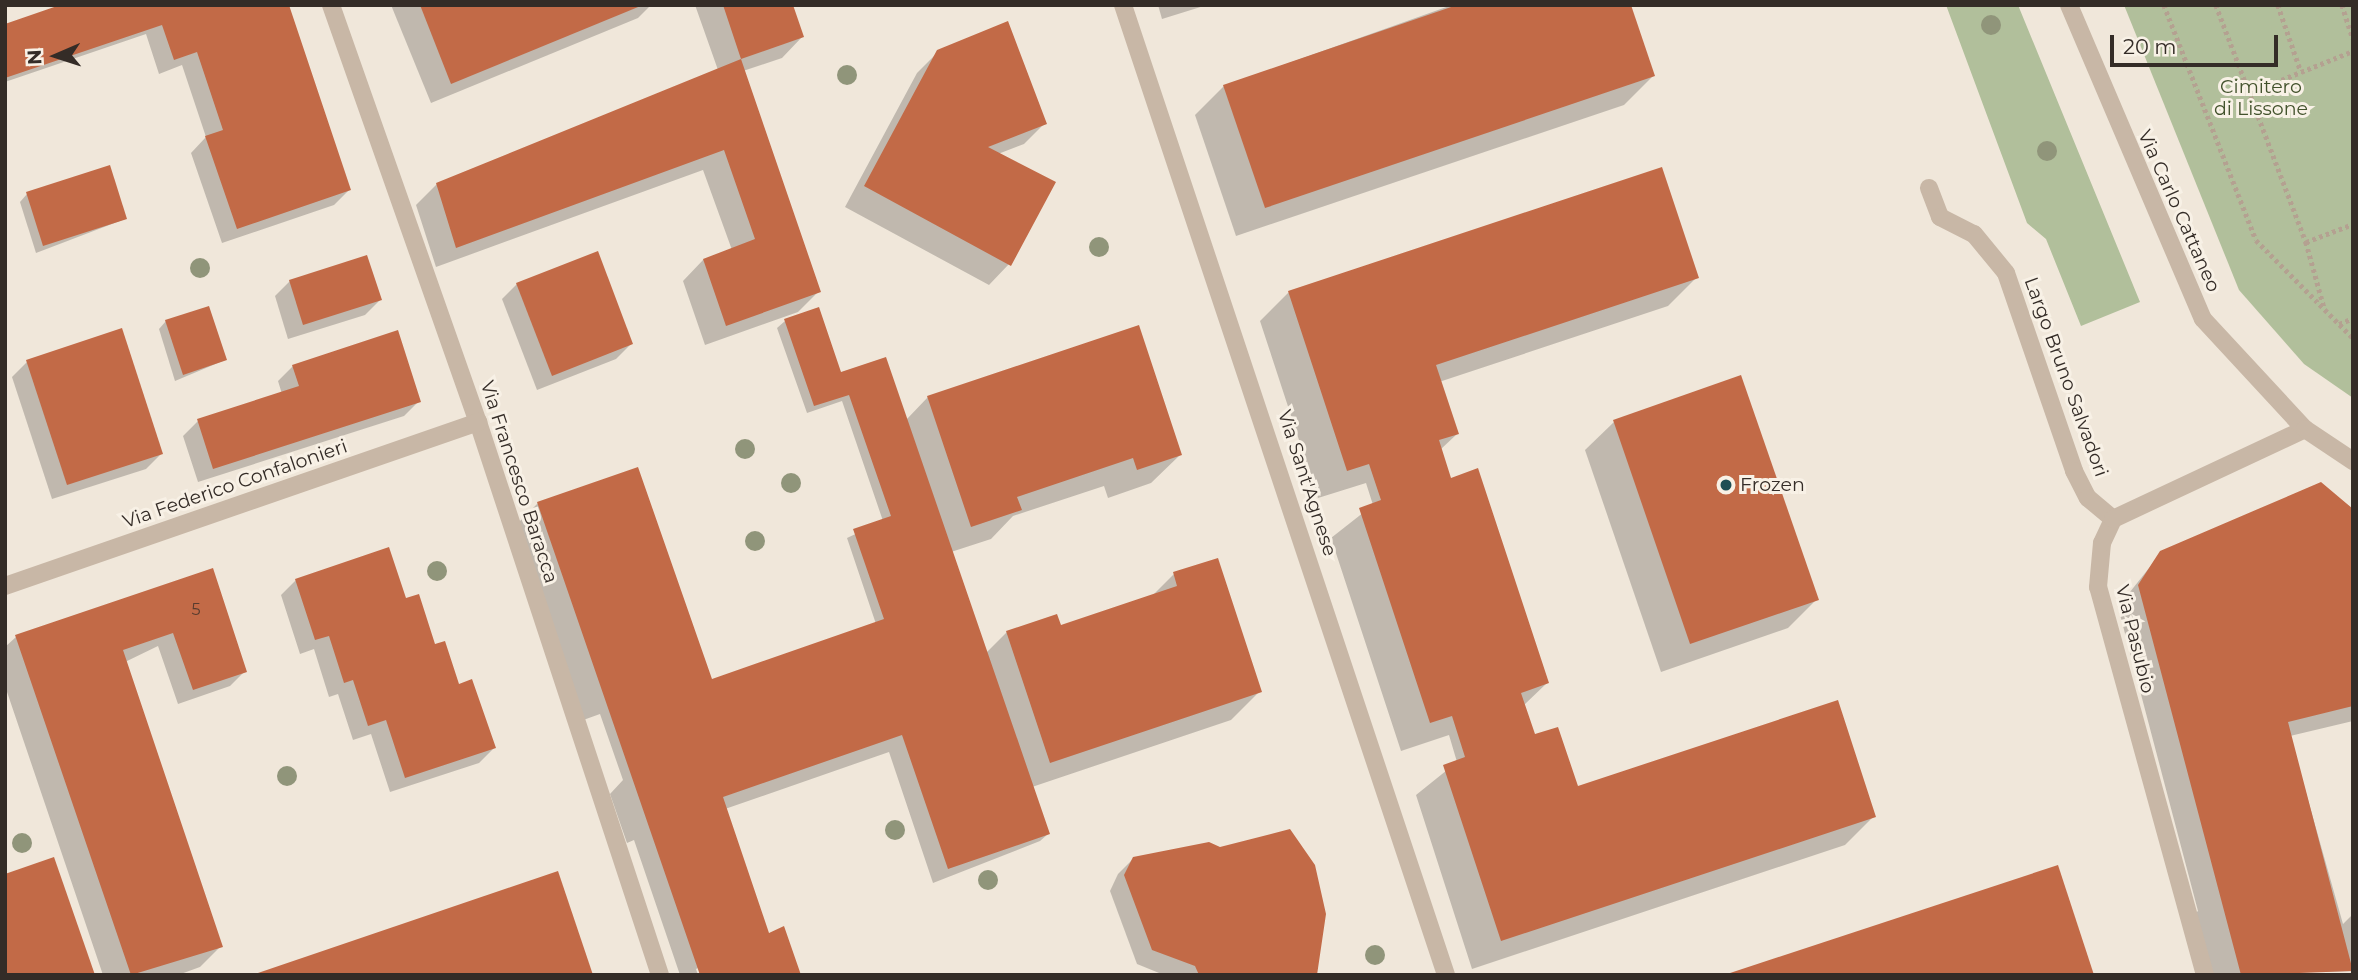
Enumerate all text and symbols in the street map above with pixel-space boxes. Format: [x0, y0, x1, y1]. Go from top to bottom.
north arrow [21, 21, 91, 91]
scale bar [2113, 21, 2281, 65]
text: 20 m [2123, 34, 2177, 59]
text: N [23, 49, 46, 65]
park label: Cimitero di Lissone [2214, 76, 2308, 120]
street label: Via Carlo Cattaneo [2133, 126, 2225, 296]
street label: Largo Bruno Salvadori [2019, 274, 2113, 480]
street label: Via Francesco Baracca [475, 378, 563, 586]
street label: Via Sant'Agnese [1273, 407, 1341, 559]
street label: Via Federico Confalonieri [120, 435, 350, 533]
place label: Frozen [1740, 474, 1805, 496]
marker: Frozen [1718, 477, 1734, 493]
street label: Via Pasubio [2111, 583, 2159, 695]
house number: 5 [191, 600, 201, 620]

